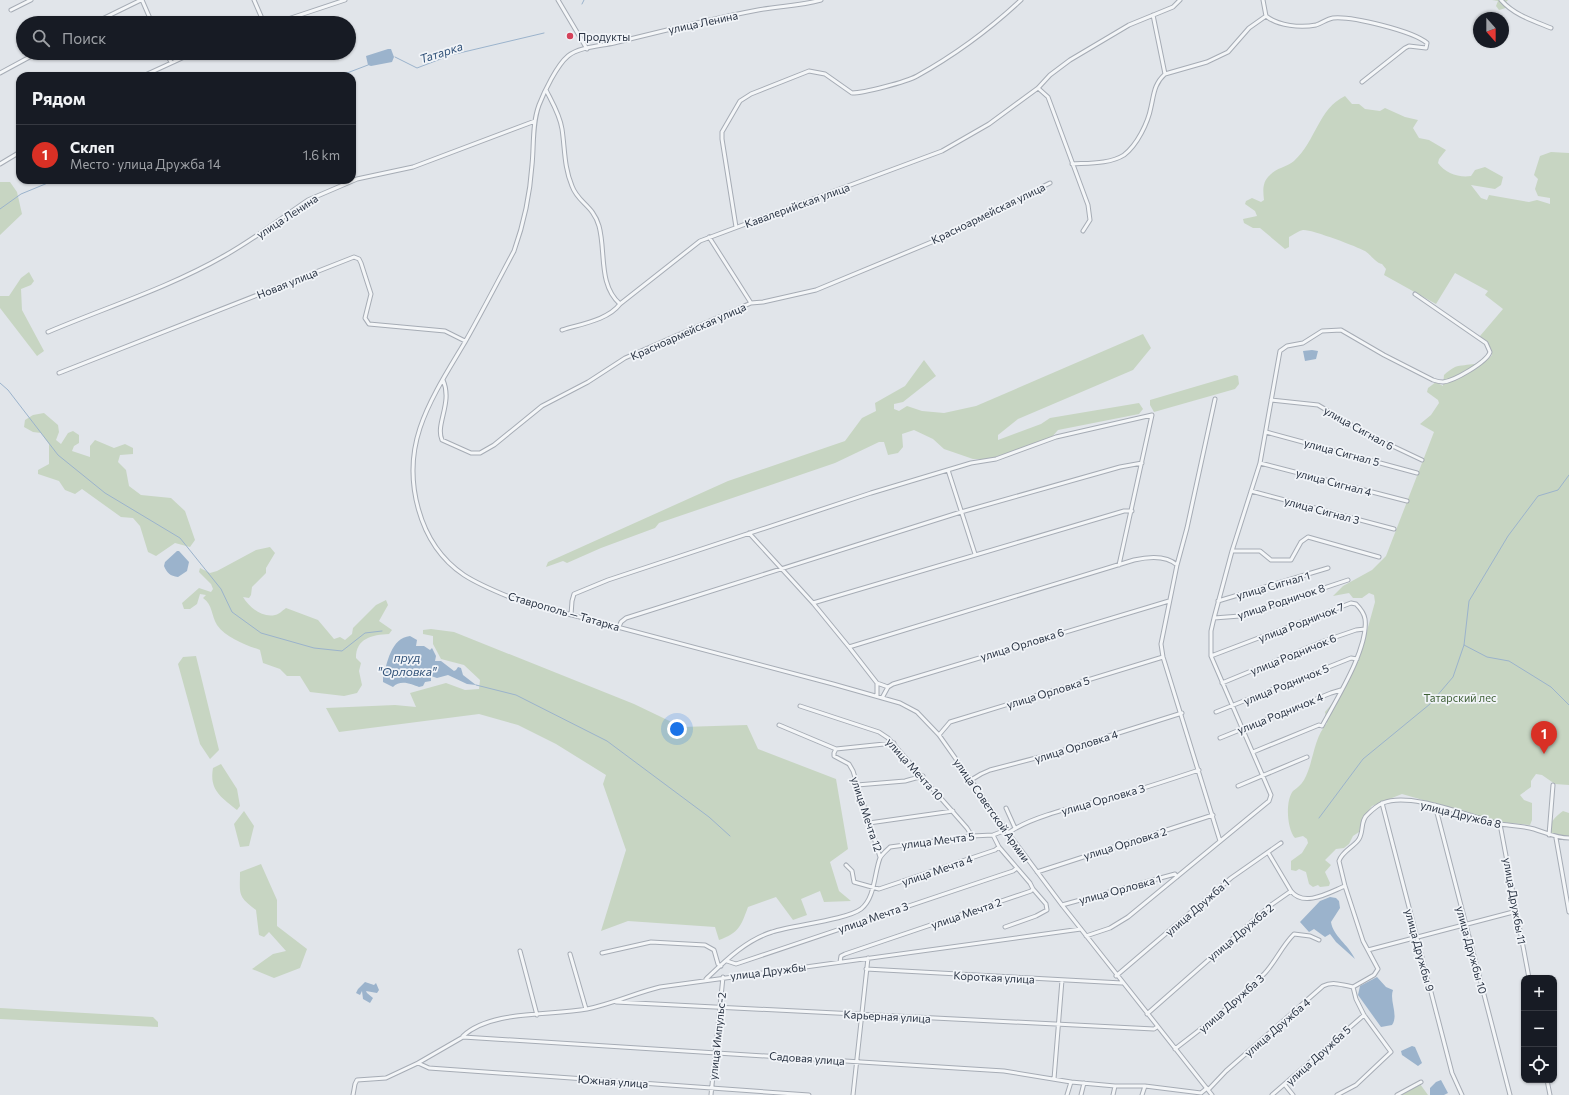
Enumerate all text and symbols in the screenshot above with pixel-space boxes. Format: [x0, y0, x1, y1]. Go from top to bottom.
street label: улица Ленина [667, 8, 739, 36]
north arrow [1473, 12, 1509, 48]
search box [16, 16, 356, 60]
icon: search [30, 27, 52, 49]
text: Поиск [62, 29, 106, 47]
place label: Продукты [578, 30, 630, 43]
marker: Продукты [565, 31, 575, 41]
water label: Татарка [418, 38, 464, 66]
text: Рядом [32, 88, 86, 109]
text: Склеп [70, 138, 114, 156]
text: 1 [42, 147, 48, 163]
text: 1.6 km [303, 147, 340, 163]
text: Место · улица Дружба 14 [70, 156, 221, 172]
street label: Кавалерийская улица [743, 180, 851, 230]
street label: Красноармейская улица [929, 180, 1047, 246]
street label: улица Ленина [254, 191, 320, 241]
street label: Новая улица [255, 265, 319, 301]
street label: Красноармейская улица [628, 300, 748, 362]
street label: улица Сигнал 6 [1322, 403, 1397, 453]
street label: улица Сигнал 5 [1303, 436, 1381, 468]
street label: улица Сигнал 4 [1295, 466, 1374, 498]
street label: улица Сигнал 3 [1283, 494, 1361, 526]
street label: улица Сигнал 1 [1235, 568, 1311, 602]
street label: улица Родничок 8 [1235, 581, 1327, 621]
street label: Ставрополь — Татарка [507, 589, 621, 633]
street label: улица Родничок 7 [1256, 600, 1346, 644]
street label: улица Орловка 6 [979, 625, 1066, 663]
street label: улица Родничок 6 [1248, 631, 1338, 677]
water label: пруд "Орловка" [378, 650, 437, 678]
street label: улица Родничок 5 [1241, 661, 1331, 707]
street label: улица Орловка 5 [1005, 673, 1091, 711]
street label: улица Родничок 4 [1235, 690, 1325, 736]
park label: Татарский лес [1424, 691, 1496, 704]
your location [667, 719, 687, 739]
pin: 1 [1531, 721, 1557, 754]
street label: улица Орловка 4 [1033, 727, 1120, 765]
street label: улица Мечта 10 [884, 735, 946, 803]
street label: улица Советской Армии [951, 756, 1033, 864]
street label: улица Мечта 12 [849, 775, 885, 853]
street label: улица Орловка 3 [1060, 781, 1146, 817]
street label: улица Дружба 8 [1419, 798, 1503, 830]
street label: улица Орловка 2 [1082, 824, 1168, 862]
street label: улица Мечта 5 [901, 829, 975, 851]
street label: улица Мечта 4 [900, 852, 974, 888]
street label: улица Дружбы 11 [1501, 857, 1529, 945]
street label: улица Орловка 1 [1077, 872, 1163, 906]
street label: улица Дружба 1 [1162, 876, 1232, 938]
street label: улица Мечта 2 [929, 895, 1003, 931]
street label: улица Мечта 3 [836, 899, 910, 935]
street label: улица Дружба 2 [1204, 901, 1276, 963]
street label: улица Дружбы 10 [1454, 905, 1490, 995]
street label: улица Дружбы 9 [1403, 907, 1437, 993]
street label: улица Дружбы [729, 960, 807, 982]
street label: Короткая улица [953, 968, 1035, 986]
street label: улица Дружба 3 [1196, 971, 1266, 1035]
map controls [1521, 975, 1557, 1083]
button: + [1521, 975, 1557, 1011]
street label: улица Импульс-2 [706, 992, 728, 1080]
street label: улица Дружба 4 [1242, 995, 1313, 1059]
street label: Карьерная улица [843, 1007, 931, 1025]
button: − [1521, 1011, 1557, 1047]
street label: улица Дружба 5 [1283, 1023, 1353, 1087]
button: locate [1521, 1047, 1557, 1083]
street label: Садовая улица [769, 1049, 845, 1067]
street label: Южная улица [577, 1072, 649, 1090]

